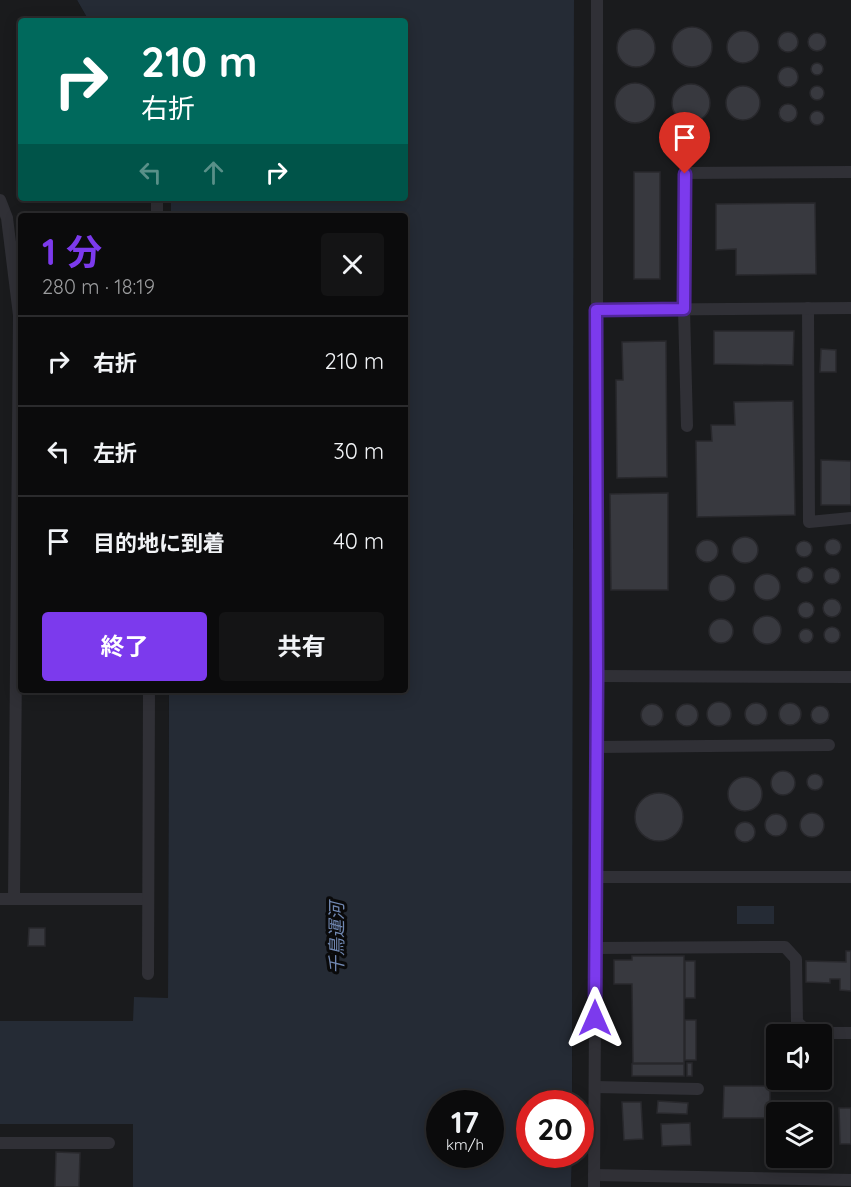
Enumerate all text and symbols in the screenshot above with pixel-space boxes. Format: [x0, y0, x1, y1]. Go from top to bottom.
text: 210 m [141, 35, 258, 88]
icon: right [42, 42, 120, 120]
text: 右折 [141, 91, 195, 125]
pin [659, 112, 710, 174]
icon: arrive [668, 121, 701, 154]
icon: left [134, 156, 167, 189]
icon: ahead [197, 156, 230, 189]
icon: right [260, 156, 293, 189]
text: 1 分 [42, 229, 102, 274]
button: close [321, 233, 384, 296]
text: 280 m · 18:19 [42, 274, 155, 299]
icon: right [42, 345, 75, 378]
text: 210 m [325, 347, 384, 375]
text: 右折 [93, 349, 137, 377]
icon: left [42, 435, 75, 468]
text: 30 m [333, 437, 384, 465]
text: 左折 [93, 439, 137, 467]
icon: arrive [42, 525, 75, 558]
text: 40 m [333, 527, 384, 555]
text: 目的地に到着 [93, 529, 225, 557]
button: 終了 [42, 612, 207, 681]
button: 共有 [219, 612, 384, 681]
water label: 千鳥運河 [325, 899, 348, 974]
position arrow [563, 986, 627, 1050]
map controls [766, 1024, 832, 1168]
button: sound [766, 1024, 832, 1090]
speed limit sign: 20 [516, 1090, 594, 1168]
button: layers [766, 1102, 832, 1168]
text: 17 [451, 1103, 479, 1141]
text: km/h [446, 1135, 484, 1154]

